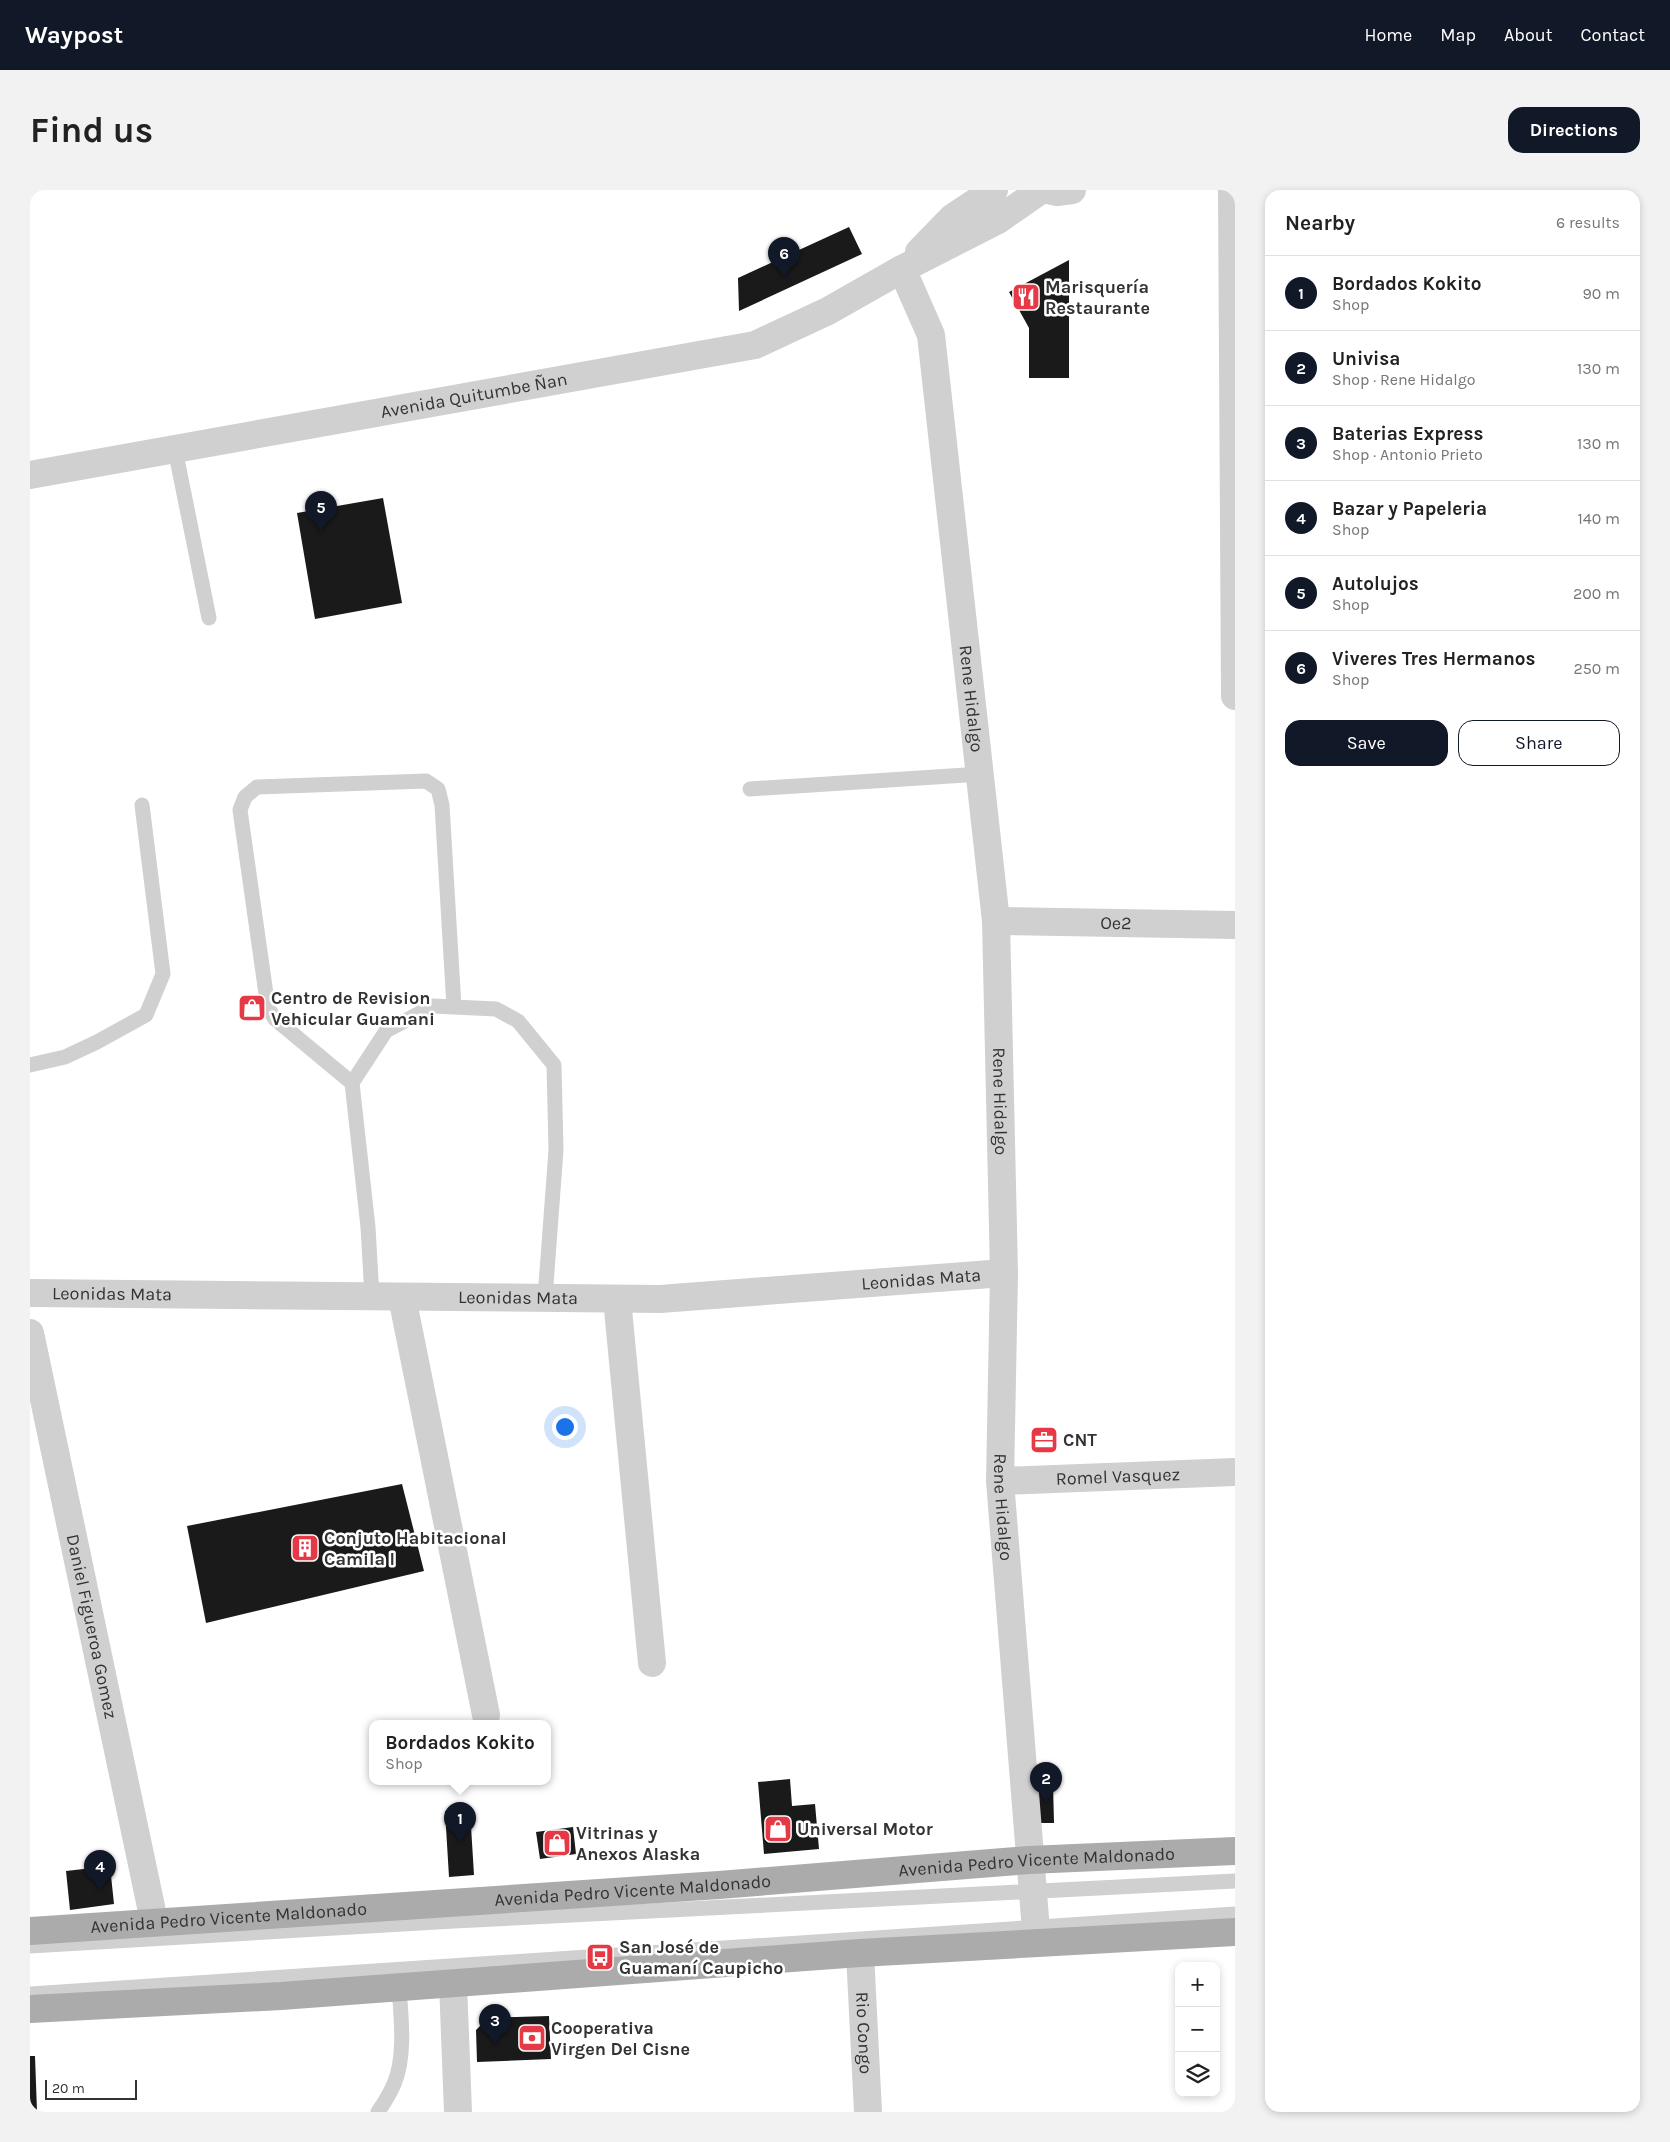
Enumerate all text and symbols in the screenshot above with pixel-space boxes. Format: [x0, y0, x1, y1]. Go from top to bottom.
text: Waypost [25, 21, 123, 49]
text: Home [1364, 24, 1412, 46]
text: Map [1440, 24, 1476, 46]
text: About [1504, 24, 1553, 46]
text: Contact [1581, 24, 1645, 46]
button: Directions [1508, 107, 1640, 153]
text: Find us [30, 110, 153, 151]
text: Nearby [1285, 211, 1355, 235]
text: 6 results [1556, 213, 1620, 232]
pin: 6 [768, 237, 800, 278]
text: Bordados Kokito [1332, 273, 1481, 295]
place label: Marisquería Restaurante [1045, 276, 1150, 319]
restaurant icon: Marisquería Restaurante [1011, 282, 1041, 312]
text: 1 [1298, 284, 1304, 303]
text: 90 m [1582, 284, 1620, 303]
text: Shop [1332, 295, 1369, 314]
text: Univisa [1332, 348, 1400, 370]
text: 2 [1296, 359, 1306, 378]
text: 130 m [1577, 359, 1620, 378]
street label: Avenida Quitumbe Ñan [379, 368, 569, 423]
text: Shop · Rene Hidalgo [1332, 370, 1476, 389]
text: Baterias Express [1332, 423, 1483, 445]
text: 3 [1296, 434, 1306, 453]
text: 130 m [1577, 434, 1620, 453]
text: Shop · Antonio Prieto [1332, 445, 1483, 464]
pin: 5 [305, 491, 337, 532]
text: Bazar y Papeleria [1332, 498, 1487, 520]
text: 4 [1296, 509, 1306, 528]
text: 140 m [1578, 509, 1620, 528]
text: Shop [1332, 520, 1369, 539]
text: Autolujos [1332, 573, 1419, 595]
text: 5 [1296, 584, 1306, 603]
text: 200 m [1573, 584, 1620, 603]
text: Shop [1332, 595, 1369, 614]
street label: Rene Hidalgo [954, 644, 988, 753]
text: Viveres Tres Hermanos [1332, 648, 1536, 670]
text: 6 [1296, 659, 1306, 678]
text: 250 m [1573, 659, 1620, 678]
text: Shop [1332, 670, 1369, 689]
button: Save [1285, 720, 1448, 766]
button: Share [1458, 720, 1620, 766]
street label: Oe2 [1100, 912, 1132, 934]
place label: Centro de Revision Vehicular Guamani [271, 987, 435, 1030]
shop icon: Centro de Revision Vehicular Guamani [237, 993, 267, 1023]
street label: Rene Hidalgo [988, 1047, 1012, 1155]
street label: Leonidas Mata [861, 1264, 982, 1295]
street label: Leonidas Mata [52, 1282, 172, 1305]
street label: Leonidas Mata [458, 1286, 578, 1309]
your location [552, 1414, 578, 1440]
office icon: CNT [1029, 1425, 1059, 1455]
place label: CNT [1063, 1429, 1097, 1451]
street label: Rene Hidalgo [989, 1453, 1017, 1562]
street label: Romel Vasquez [1055, 1463, 1181, 1490]
place label: Conjuto Habitacional Camila I [324, 1527, 507, 1570]
street label: Daniel Figueroa Gomez [62, 1532, 122, 1721]
building icon: Conjuto Habitacional Camila I [290, 1533, 320, 1563]
popup [369, 1720, 551, 1785]
text: Bordados Kokito [385, 1732, 535, 1754]
text: Shop [385, 1754, 423, 1773]
pin: 2 [1030, 1762, 1062, 1803]
pin: 1 [444, 1802, 476, 1843]
shop icon: Universal Motor [763, 1814, 793, 1844]
place label: Universal Motor [797, 1818, 933, 1840]
place label: Vitrinas y Anexos Alaska [576, 1822, 700, 1865]
shop icon: Vitrinas y Anexos Alaska [542, 1828, 572, 1858]
street label: Avenida Pedro Vicente Maldonado [897, 1843, 1175, 1882]
pin: 4 [84, 1850, 116, 1891]
street label: Avenida Pedro Vicente Maldonado [494, 1870, 772, 1911]
street label: Avenida Pedro Vicente Maldonado [90, 1898, 368, 1938]
place label: San José de Guamaní Caupicho [619, 1936, 783, 1979]
bus stop icon: San José de Guamaní Caupicho [585, 1942, 615, 1972]
map controls [1175, 1962, 1220, 2097]
button: + [1175, 1962, 1220, 2007]
street label: Rio Congo [851, 1991, 877, 2075]
pin: 3 [479, 2004, 511, 2045]
button: − [1175, 2007, 1220, 2052]
place label: Cooperativa Virgen Del Cisne [551, 2017, 690, 2060]
bank icon: Cooperativa Virgen Del Cisne [517, 2023, 547, 2053]
button: layers [1175, 2052, 1220, 2097]
scale bar [45, 2077, 138, 2100]
text: 20 m [52, 2080, 85, 2097]

